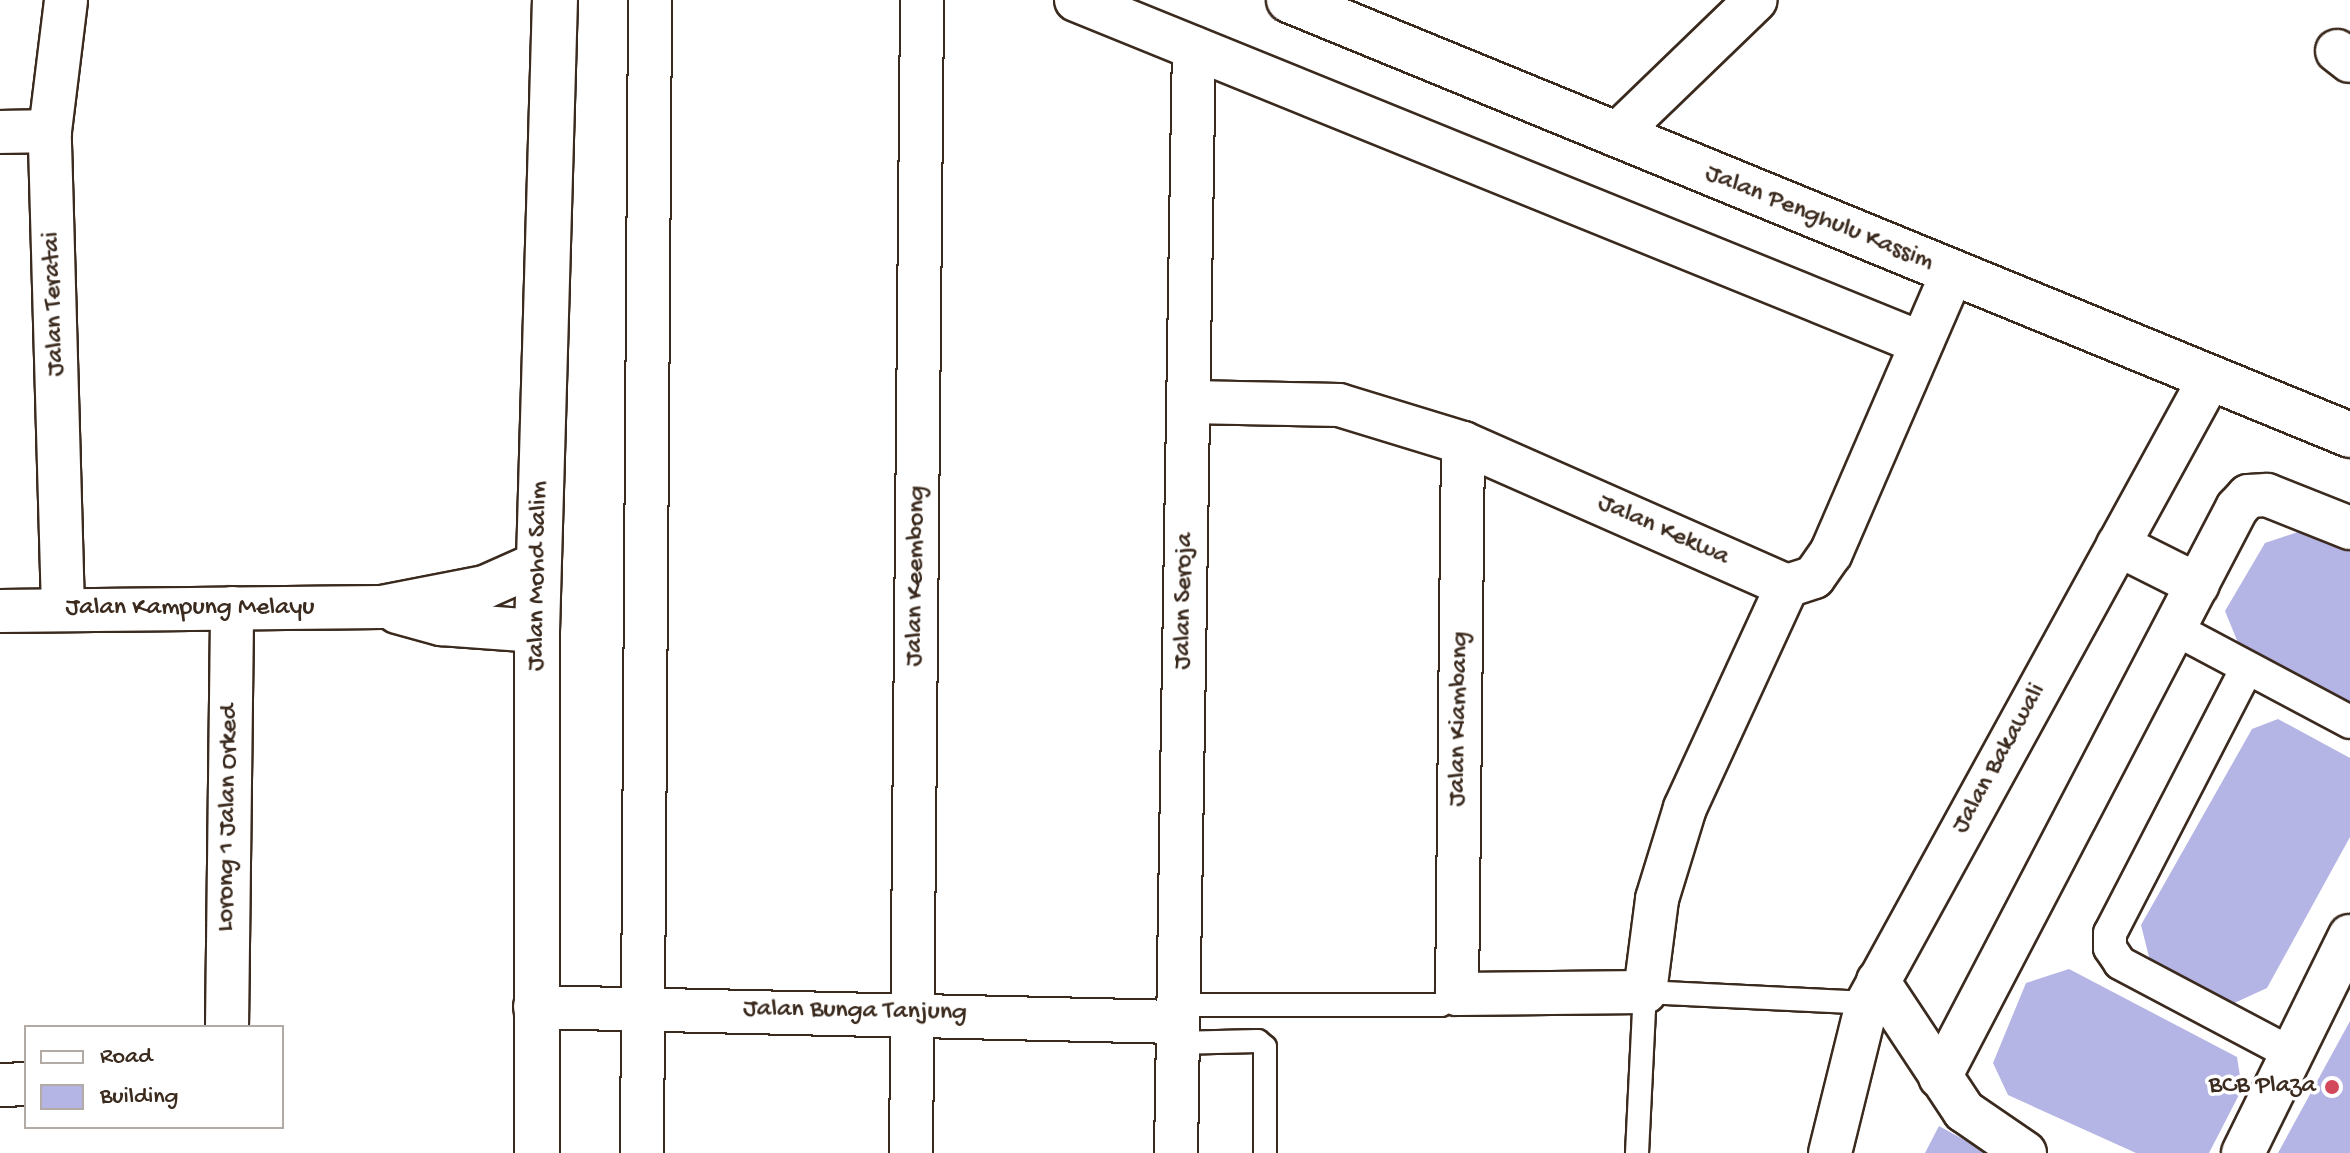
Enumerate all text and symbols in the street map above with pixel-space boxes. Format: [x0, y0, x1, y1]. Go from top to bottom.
street label: Jalan Penghulu Kassim [1700, 159, 1938, 279]
street label: Jalan Teratai [37, 231, 73, 377]
street label: Jalan Mohd Salim [522, 481, 556, 671]
street label: Jalan Keembong [900, 485, 934, 667]
street label: Jalan Kekwa [1592, 488, 1734, 574]
street label: Jalan Seroja [1168, 532, 1202, 670]
street label: Jalan Kampung Melayu [65, 593, 315, 625]
street label: Jalan Kiambang [1443, 631, 1477, 807]
street label: Jalan Bakawali [1946, 679, 2054, 839]
street label: Lorong 1 Jalan Orked [211, 704, 247, 932]
street label: Jalan Bunga Tanjung [743, 994, 967, 1030]
legend [24, 1025, 284, 1129]
text: Road [100, 1043, 152, 1072]
place label: BCB Plaza [2209, 1071, 2316, 1103]
marker: BCB Plaza [2323, 1078, 2341, 1096]
text: Building [100, 1083, 178, 1112]

